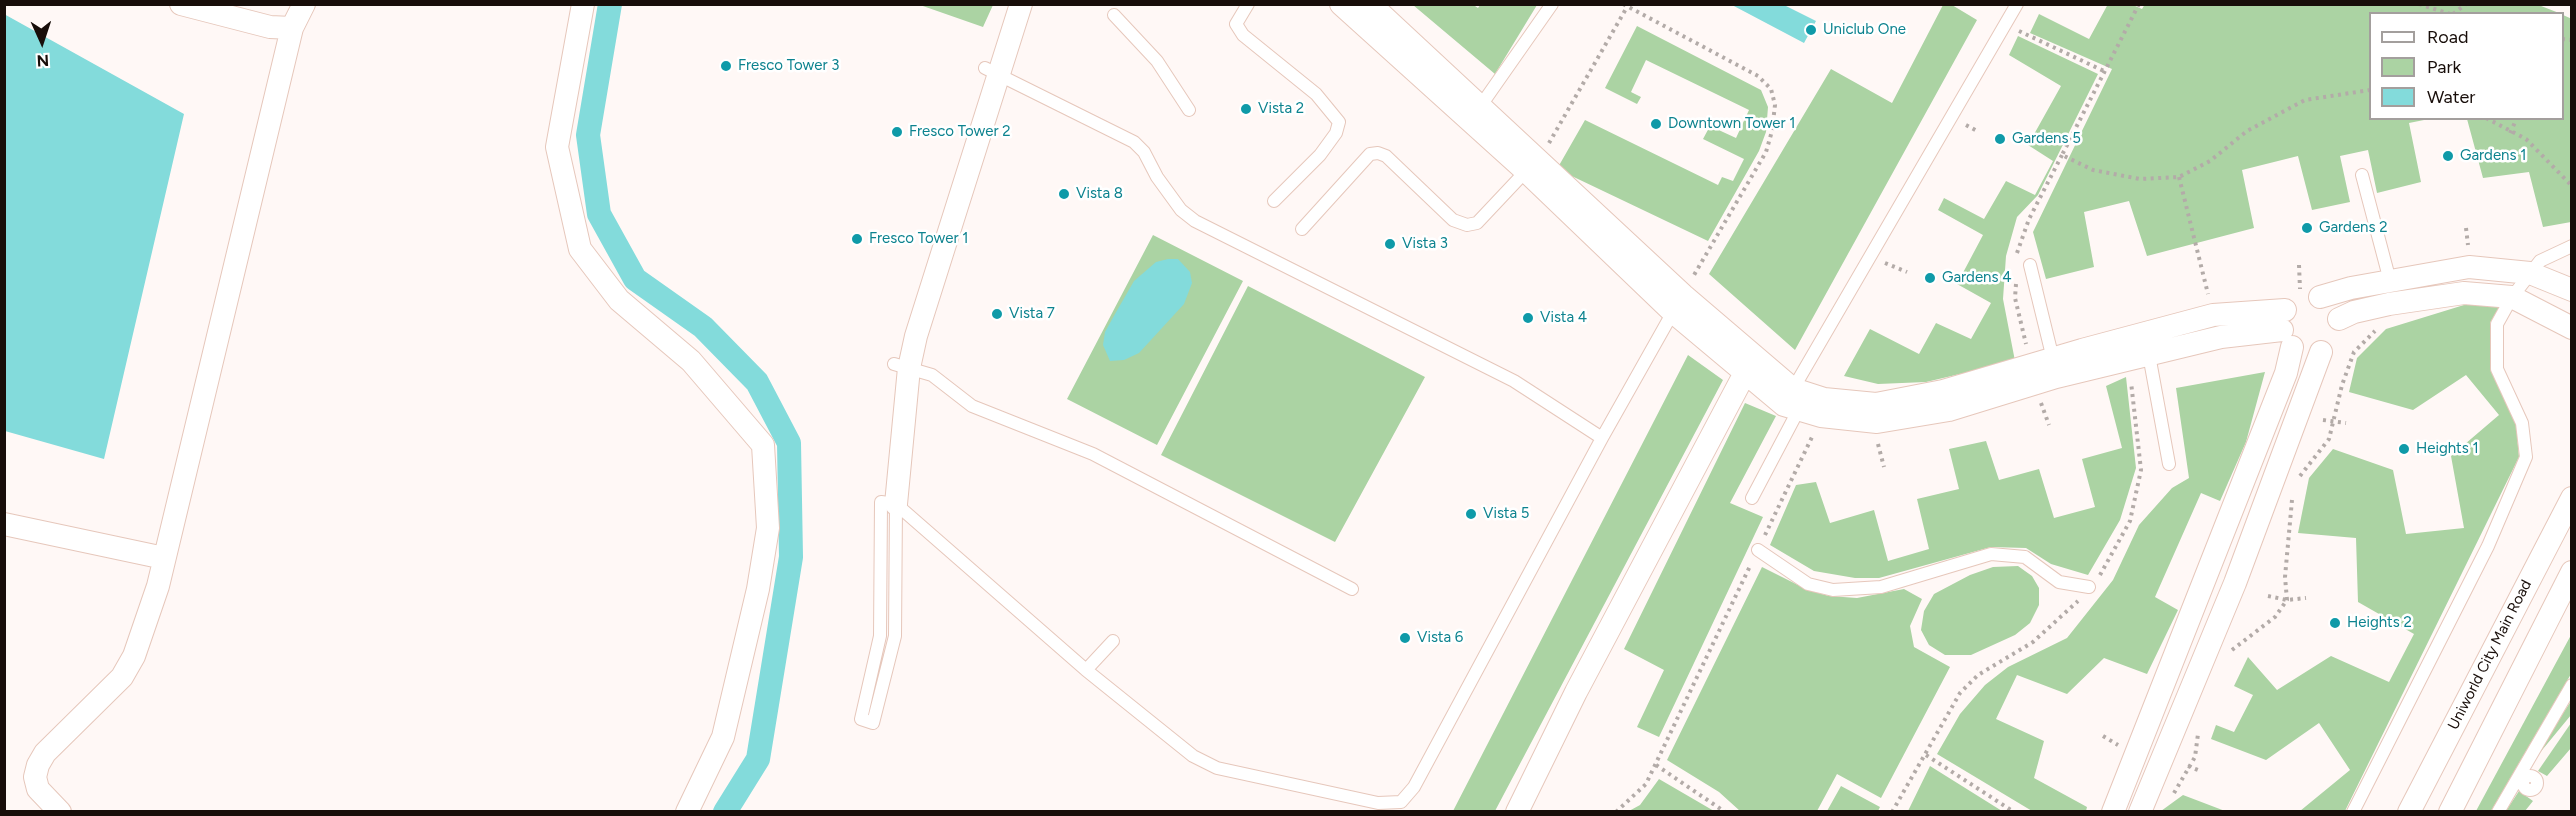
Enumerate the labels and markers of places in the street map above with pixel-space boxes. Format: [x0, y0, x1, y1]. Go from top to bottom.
place label: Uniclub One [1823, 21, 1906, 39]
marker: Uniclub One [1804, 23, 1818, 37]
place label: Fresco Tower 3 [738, 57, 839, 75]
marker: Fresco Tower 3 [719, 59, 733, 73]
place label: Vista 2 [1258, 100, 1304, 118]
marker: Vista 2 [1239, 102, 1253, 116]
place label: Downtown Tower 1 [1668, 115, 1796, 133]
marker: Downtown Tower 1 [1649, 117, 1663, 131]
place label: Fresco Tower 2 [909, 123, 1011, 141]
marker: Fresco Tower 2 [890, 125, 904, 139]
place label: Gardens 5 [2012, 130, 2081, 148]
marker: Gardens 5 [1993, 132, 2007, 146]
place label: Gardens 1 [2460, 147, 2526, 165]
marker: Gardens 1 [2441, 149, 2455, 163]
place label: Vista 8 [1076, 185, 1123, 203]
marker: Vista 8 [1057, 187, 1071, 201]
place label: Gardens 2 [2319, 219, 2388, 237]
marker: Gardens 2 [2300, 221, 2314, 235]
place label: Fresco Tower 1 [869, 230, 968, 248]
marker: Fresco Tower 1 [850, 232, 864, 246]
place label: Vista 3 [1402, 235, 1448, 253]
marker: Vista 3 [1383, 237, 1397, 251]
place label: Gardens 4 [1942, 269, 2011, 287]
marker: Gardens 4 [1923, 271, 1937, 285]
place label: Vista 7 [1009, 305, 1055, 323]
marker: Vista 7 [990, 307, 1004, 321]
place label: Vista 4 [1540, 309, 1587, 327]
marker: Vista 4 [1521, 311, 1535, 325]
place label: Heights 1 [2416, 440, 2479, 458]
marker: Heights 1 [2397, 442, 2411, 456]
place label: Vista 5 [1483, 505, 1529, 523]
marker: Vista 5 [1464, 507, 1478, 521]
place label: Heights 2 [2347, 614, 2412, 632]
marker: Heights 2 [2328, 616, 2342, 630]
place label: Vista 6 [1417, 629, 1463, 647]
marker: Vista 6 [1398, 631, 1412, 645]

